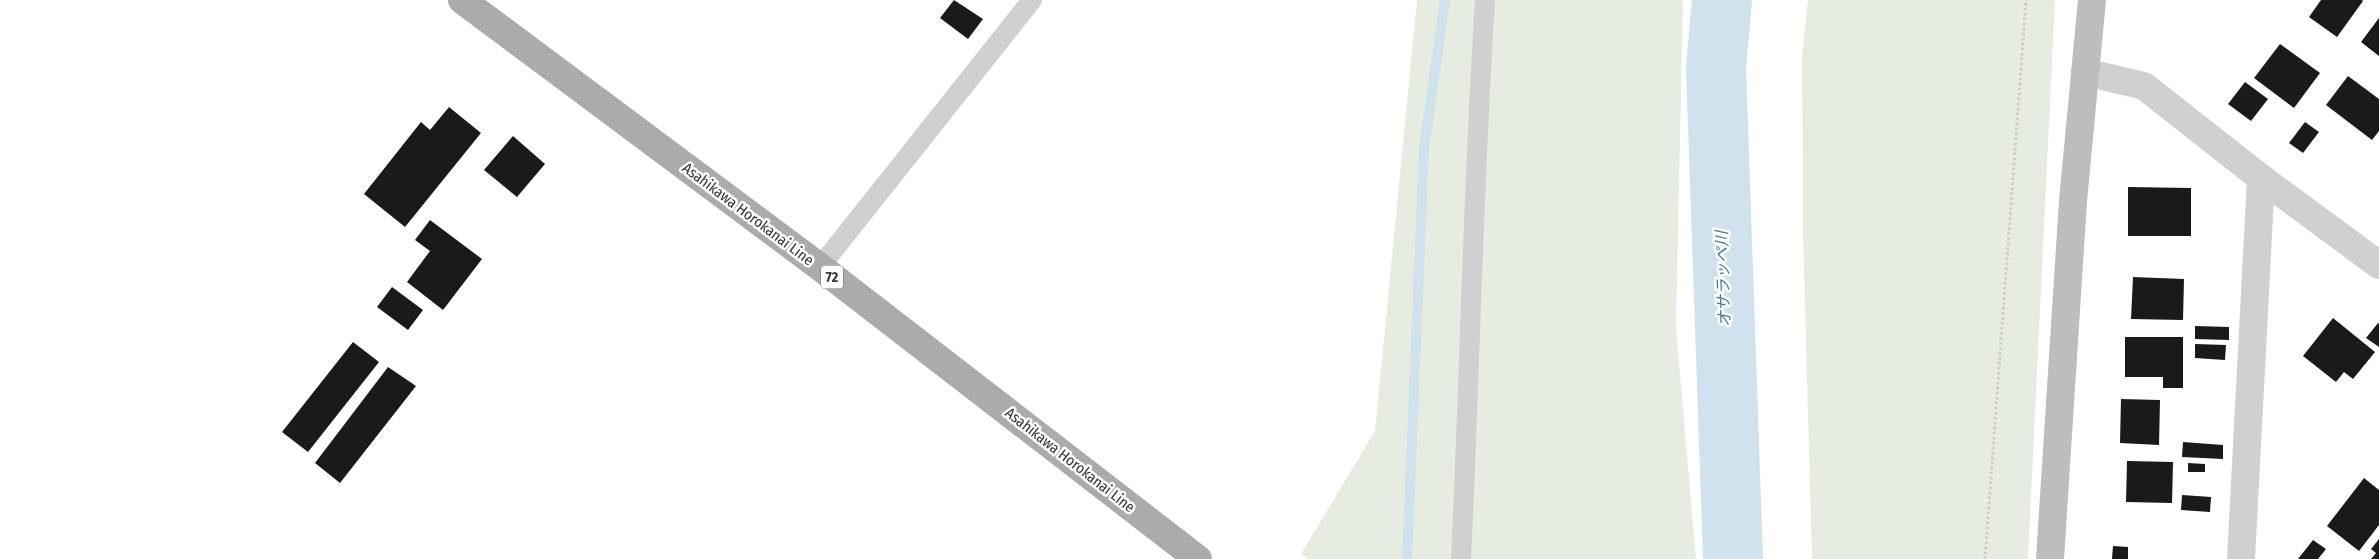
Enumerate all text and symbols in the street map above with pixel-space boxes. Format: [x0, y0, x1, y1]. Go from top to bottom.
street label: Asahikawa Horokanai Line [679, 159, 817, 269]
water label: オサラッペ川 [1712, 229, 1734, 327]
road number: 72 [821, 266, 843, 288]
street label: Asahikawa Horokanai Line [1001, 404, 1139, 516]

